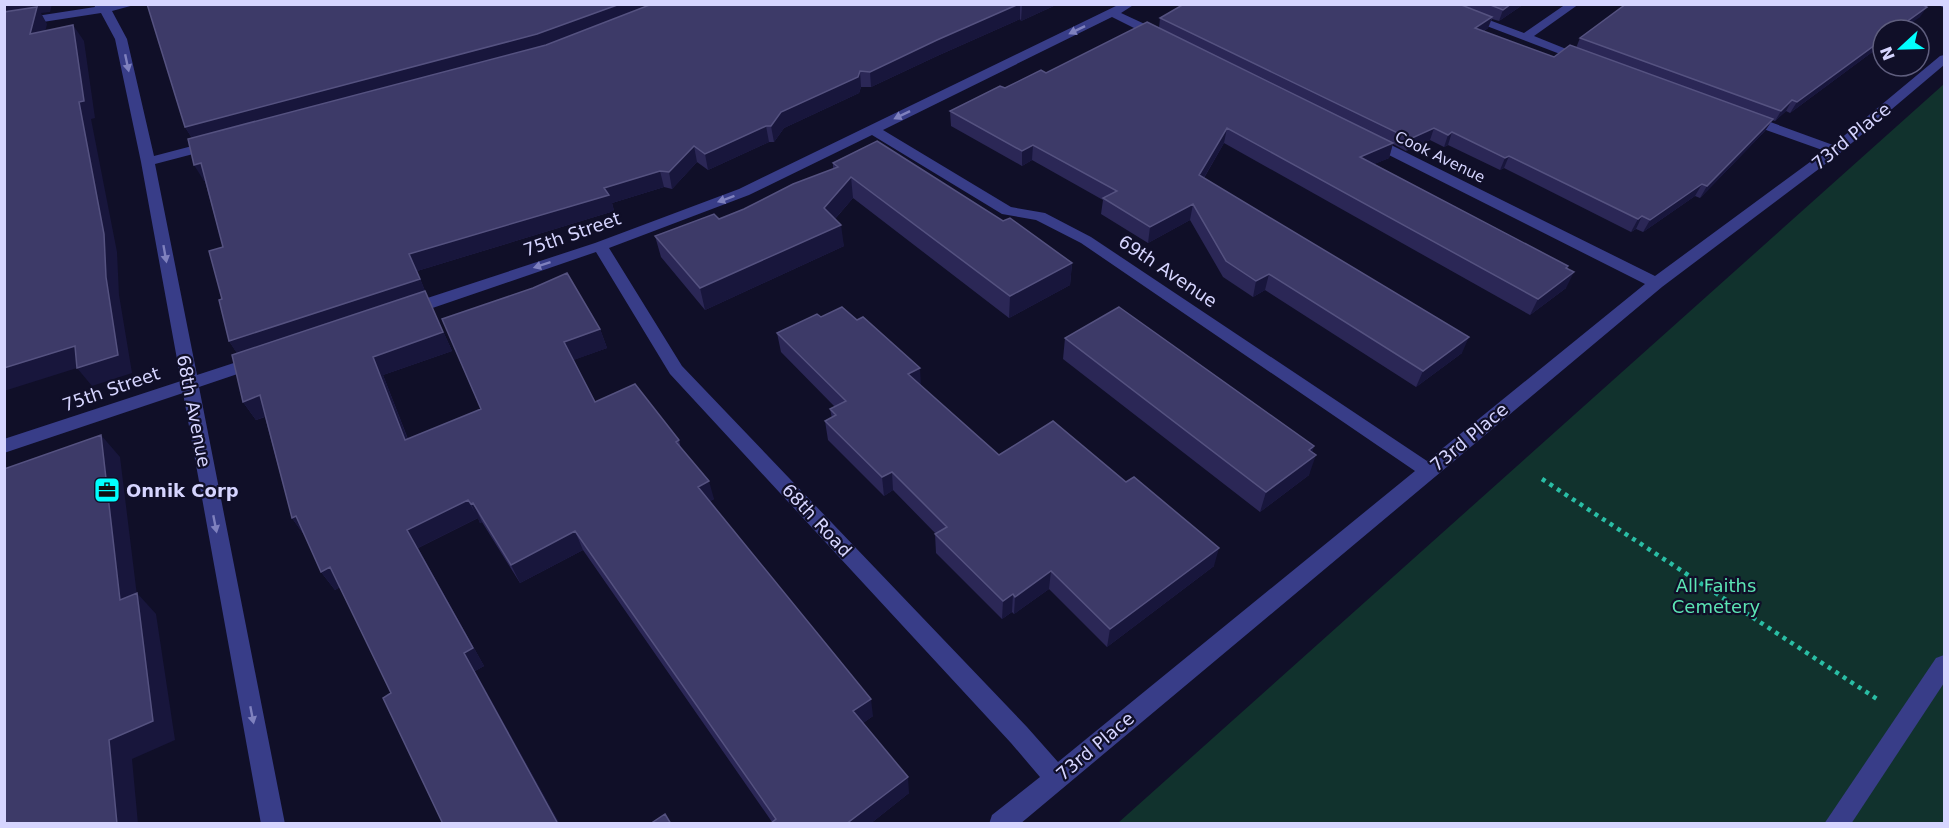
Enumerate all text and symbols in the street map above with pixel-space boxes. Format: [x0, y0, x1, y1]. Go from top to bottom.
north arrow [1871, 18, 1931, 78]
one-way arrow [1068, 25, 1086, 35]
text: N [1876, 44, 1899, 63]
one-way arrow [122, 54, 132, 72]
street label: 73rd Place [1807, 98, 1895, 174]
one-way arrow [893, 111, 910, 120]
street label: Cook Avenue [1392, 127, 1488, 187]
one-way arrow [717, 195, 735, 205]
street label: 75th Street [520, 208, 624, 260]
street label: 69th Avenue [1115, 230, 1221, 312]
one-way arrow [161, 245, 170, 264]
one-way arrow [533, 261, 551, 271]
street label: 68th Avenue [173, 353, 215, 469]
street label: 75th Street [59, 363, 163, 415]
street label: 73rd Place [1426, 398, 1512, 476]
office icon: Onnik Corp [92, 475, 122, 505]
street label: 68th Road [778, 479, 856, 561]
place label: Onnik Corp [126, 480, 239, 501]
one-way arrow [211, 514, 220, 533]
park label: All Faiths Cemetery [1672, 575, 1761, 617]
one-way arrow [248, 706, 257, 725]
street label: 73rd Place [1052, 707, 1138, 785]

